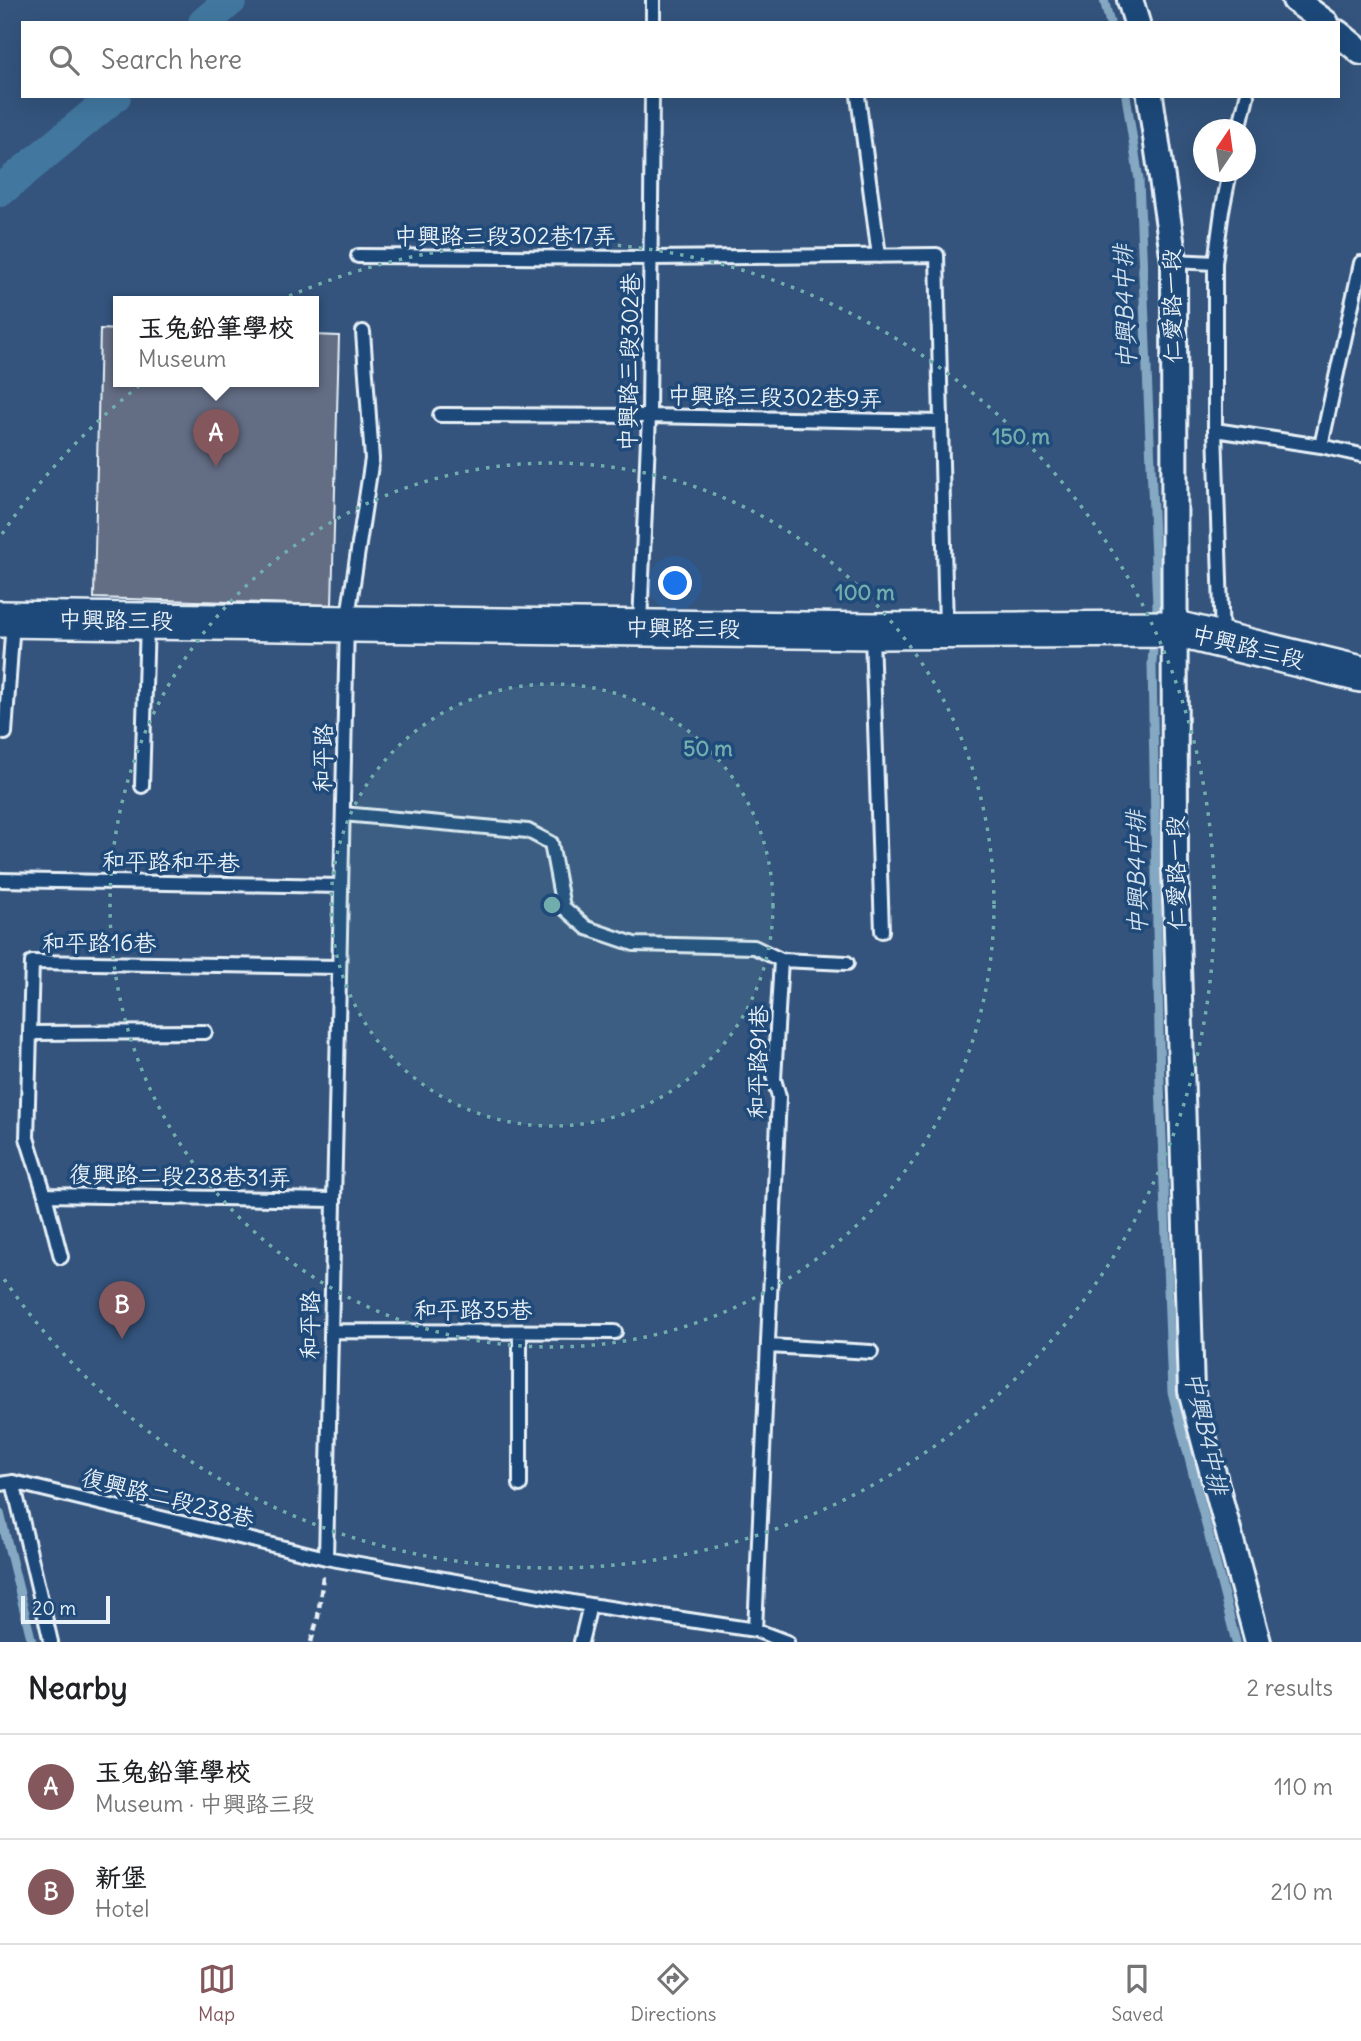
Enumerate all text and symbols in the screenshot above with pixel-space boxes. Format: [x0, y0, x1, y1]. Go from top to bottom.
search box [21, 21, 1340, 98]
icon: search [45, 41, 83, 79]
text: Search here [101, 43, 242, 76]
north arrow [1193, 119, 1256, 182]
street label: 中興路三段302巷17弄 [394, 221, 616, 250]
water label: 中興B4中排 [1107, 242, 1141, 370]
street label: 仁愛路一段 [1156, 248, 1187, 364]
street label: 中興路三段302巷 [612, 271, 645, 452]
popup [113, 296, 319, 387]
text: 玉兔鉛筆學校 [138, 311, 294, 344]
text: Museum [138, 344, 226, 373]
street label: 中興路三段302巷9弄 [667, 380, 883, 413]
pin: A [193, 409, 239, 467]
text: 150 m [992, 423, 1050, 450]
your location [658, 566, 692, 600]
text: 100 m [835, 579, 895, 606]
street label: 中興路三段 [58, 604, 174, 635]
street label: 中興路三段 [625, 612, 741, 643]
street label: 中興路三段 [1189, 619, 1307, 674]
street label: 和平路 [307, 723, 338, 793]
text: 50 m [683, 735, 733, 762]
water label: 中興B4中排 [1120, 808, 1152, 936]
street label: 仁愛路一段 [1160, 815, 1191, 931]
street label: 和平路和平巷 [102, 846, 241, 877]
centre of rings [540, 893, 564, 917]
street label: 和平路16巷 [42, 928, 157, 957]
street label: 和平路91巷 [742, 1004, 773, 1119]
street label: 復興路二段238巷31弄 [69, 1159, 291, 1192]
pin: B [99, 1281, 145, 1339]
street label: 和平路 [294, 1290, 325, 1360]
street label: 和平路35巷 [414, 1295, 533, 1324]
water label: 中興B4中排 [1179, 1368, 1235, 1499]
street label: 復興路二段238巷 [79, 1462, 258, 1533]
scale bar [21, 1593, 110, 1625]
text: 20 m [32, 1596, 76, 1620]
text: Nearby [28, 1669, 128, 1707]
text: 2 results [1247, 1673, 1333, 1702]
text: 玉兔鉛筆學校 [95, 1755, 251, 1788]
text: A [44, 1772, 58, 1801]
text: 110 m [1274, 1772, 1333, 1801]
text: Museum · 中興路三段 [95, 1789, 314, 1818]
text: 新堡 [95, 1861, 147, 1894]
text: B [43, 1877, 59, 1906]
text: 210 m [1270, 1877, 1333, 1906]
text: Hotel [95, 1894, 149, 1923]
tab: Map [198, 1960, 236, 2026]
tab: Directions [631, 1960, 716, 2026]
tab: Saved [1111, 1960, 1163, 2026]

